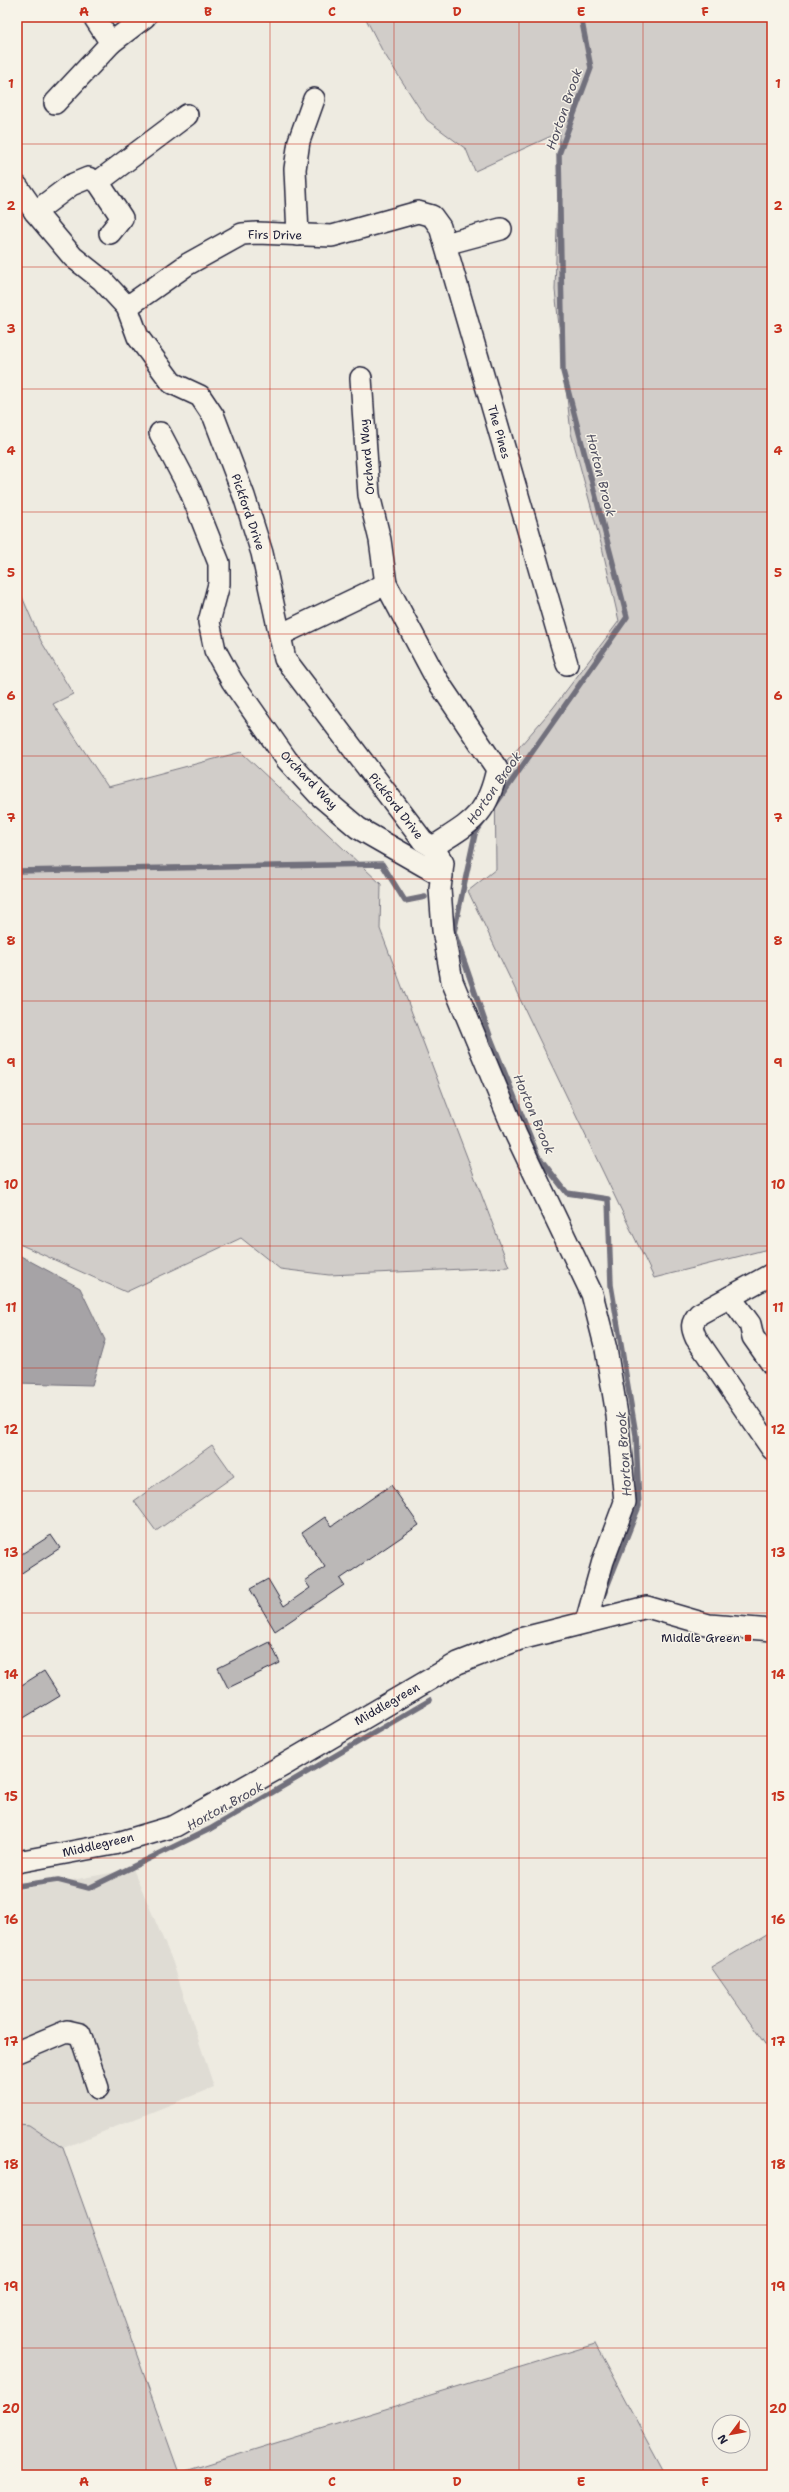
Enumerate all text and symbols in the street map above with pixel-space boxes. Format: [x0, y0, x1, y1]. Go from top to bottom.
text: A [79, 3, 89, 20]
text: B [204, 3, 212, 20]
text: C [328, 3, 336, 20]
text: D [452, 3, 462, 20]
text: E [577, 3, 586, 20]
text: F [701, 3, 709, 20]
water label: Horton Brook [542, 65, 586, 152]
text: 1 [8, 75, 14, 92]
text: 1 [775, 75, 781, 92]
text: 2 [6, 197, 16, 214]
text: 2 [773, 197, 783, 214]
street label: Firs Drive [248, 227, 303, 243]
text: 3 [6, 320, 16, 337]
text: 3 [773, 320, 783, 337]
street label: The Pines [484, 403, 514, 461]
street label: Orchard Way [356, 418, 378, 496]
water label: Horton Brook [582, 431, 620, 519]
text: 4 [6, 442, 16, 459]
text: 4 [773, 442, 783, 459]
street label: Pickford Drive [227, 472, 269, 553]
text: 5 [7, 564, 15, 581]
text: 5 [774, 564, 782, 581]
text: 6 [6, 687, 16, 704]
text: 6 [773, 687, 783, 704]
street label: Orchard Way [277, 747, 341, 813]
water label: Horton Brook [463, 748, 526, 828]
street label: Pickford Drive [365, 770, 427, 843]
text: 7 [6, 809, 16, 826]
text: 7 [773, 809, 783, 826]
text: 8 [6, 932, 16, 949]
text: 8 [773, 932, 783, 949]
text: 9 [6, 1054, 16, 1071]
text: 9 [773, 1054, 783, 1071]
water label: Horton Brook [509, 1071, 559, 1157]
text: 10 [4, 1176, 18, 1193]
text: 10 [771, 1176, 785, 1193]
text: 11 [5, 1299, 17, 1316]
text: 11 [772, 1299, 784, 1316]
water label: Horton Brook [613, 1410, 635, 1497]
text: 12 [4, 1421, 18, 1438]
text: 12 [771, 1421, 785, 1438]
text: 13 [4, 1544, 18, 1561]
text: 13 [771, 1544, 785, 1561]
place label: Middle Green [661, 1630, 740, 1646]
marker: Middle Green [743, 1633, 753, 1643]
text: 14 [4, 1666, 18, 1683]
text: 14 [771, 1666, 785, 1683]
street label: Middlegreen [351, 1679, 423, 1729]
water label: Horton Brook [184, 1778, 267, 1834]
text: 15 [4, 1788, 18, 1805]
text: 15 [771, 1788, 785, 1805]
street label: Middlegreen [61, 1829, 135, 1861]
text: 16 [4, 1911, 18, 1928]
text: 16 [771, 1911, 785, 1928]
text: 17 [4, 2033, 18, 2050]
text: 17 [771, 2033, 785, 2050]
text: 18 [4, 2156, 18, 2173]
text: 18 [771, 2156, 785, 2173]
text: 19 [4, 2278, 18, 2295]
text: 19 [771, 2278, 785, 2295]
text: 20 [2, 2400, 20, 2417]
text: 20 [769, 2400, 787, 2417]
north arrow [711, 2414, 751, 2454]
text: N [714, 2431, 732, 2447]
text: A [79, 2473, 89, 2490]
text: B [204, 2473, 212, 2490]
text: C [328, 2473, 336, 2490]
text: D [452, 2473, 462, 2490]
text: E [577, 2473, 586, 2490]
text: F [701, 2473, 709, 2490]

